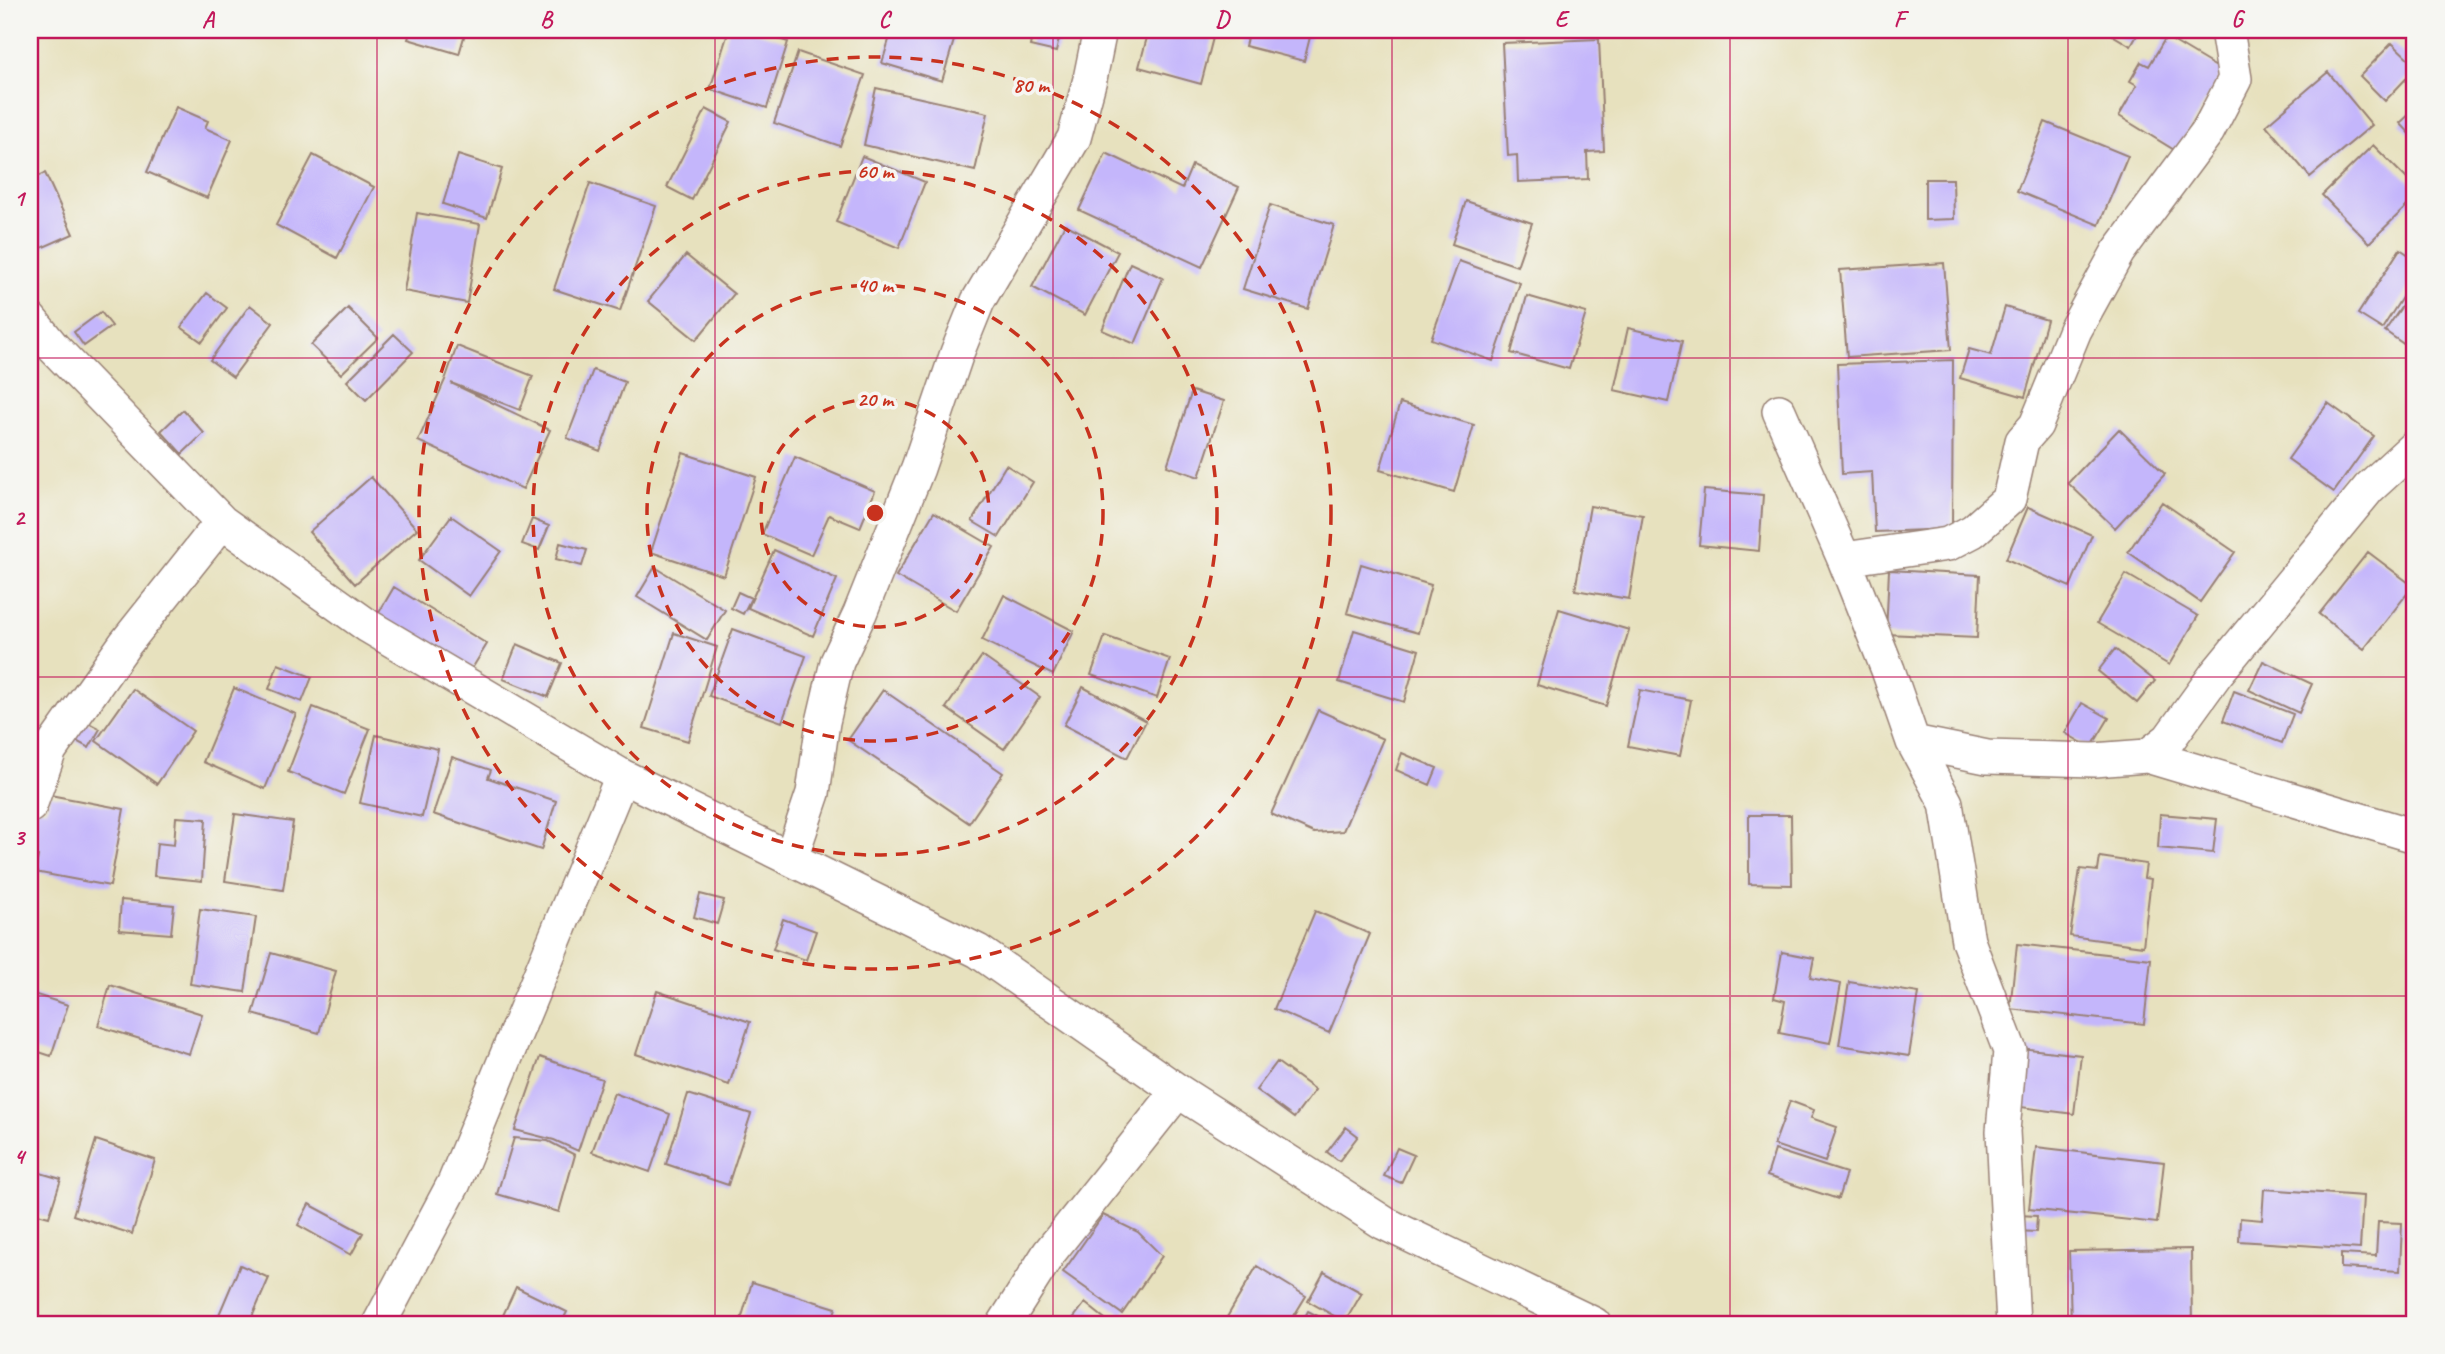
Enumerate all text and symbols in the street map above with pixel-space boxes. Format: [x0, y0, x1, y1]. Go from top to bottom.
text: A [202, 5, 216, 34]
text: B [540, 5, 554, 34]
text: C [879, 5, 893, 34]
text: D [1215, 5, 1231, 34]
text: E [1555, 5, 1571, 34]
text: F [1894, 5, 1910, 34]
text: G [2231, 5, 2246, 34]
text: 80 m [1013, 72, 1051, 98]
text: 60 m [857, 158, 895, 184]
text: 1 [14, 184, 27, 213]
text: 40 m [857, 272, 895, 298]
text: 20 m [857, 386, 895, 412]
centre of rings [863, 501, 887, 525]
text: 2 [14, 503, 27, 532]
text: 3 [14, 823, 27, 852]
text: 4 [14, 1142, 27, 1171]

